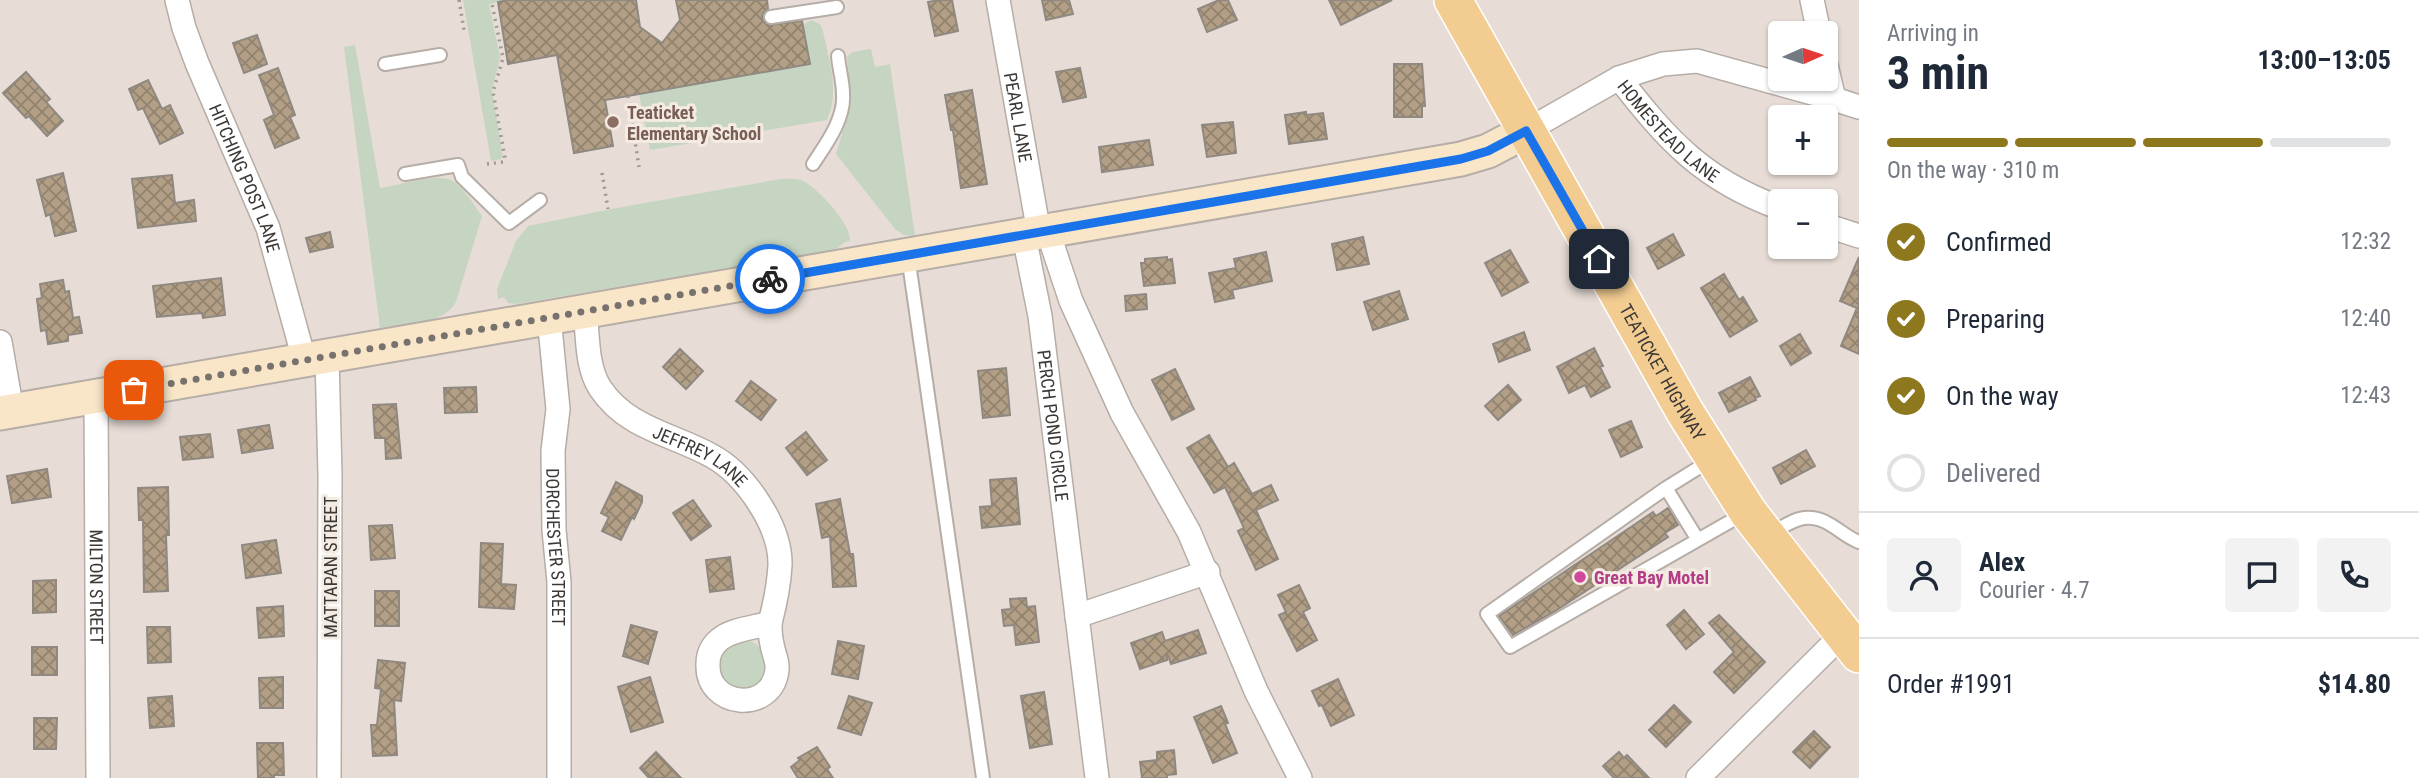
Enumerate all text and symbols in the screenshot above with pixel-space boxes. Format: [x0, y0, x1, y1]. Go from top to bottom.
text: Arriving in [1887, 20, 1979, 47]
north arrow [1768, 21, 1838, 91]
map controls [1768, 21, 1838, 259]
text: 13:00–13:05 [2257, 45, 2391, 75]
text: 3 min [1887, 46, 1989, 100]
street label: PEARL LANE [1000, 71, 1037, 164]
street label: HOMESTEAD LANE [1614, 76, 1724, 186]
street label: HITCHING POST LANE [205, 100, 285, 255]
place label: Teaticket Elementary School [627, 102, 761, 144]
button: + [1768, 105, 1838, 175]
marker: Teaticket Elementary School [605, 114, 621, 130]
text: On the way · 310 m [1887, 157, 2059, 184]
button: − [1768, 189, 1838, 259]
icon: check [1887, 223, 1925, 261]
text: Confirmed [1946, 227, 2052, 257]
text: 12:32 [2340, 228, 2391, 255]
pin [1569, 229, 1629, 289]
icon: home [1580, 240, 1618, 278]
courier [735, 244, 805, 314]
icon: bike [751, 260, 789, 298]
street label: TEATICKET HIGHWAY [1616, 300, 1711, 444]
icon: check [1887, 300, 1925, 338]
text: Preparing [1946, 304, 2045, 334]
text: 12:40 [2340, 305, 2391, 332]
street label: PERCH POND CIRCLE [1034, 349, 1073, 503]
pin [104, 360, 164, 420]
icon: bag [115, 371, 153, 409]
icon: check [1887, 377, 1925, 415]
text: On the way [1946, 381, 2059, 411]
text: 12:43 [2340, 382, 2391, 409]
street label: JEFFREY LANE [650, 421, 752, 491]
text: Delivered [1946, 458, 2041, 488]
street label: DORCHESTER STREET [543, 468, 570, 626]
street label: MATTAPAN STREET [320, 496, 341, 638]
street label: MILTON STREET [86, 529, 108, 645]
button: person [1887, 538, 1961, 612]
button: chat [2225, 538, 2299, 612]
button: phone [2317, 538, 2391, 612]
text: Alex [1979, 547, 2025, 577]
place label: Great Bay Motel [1594, 567, 1709, 588]
marker: Great Bay Motel [1572, 569, 1588, 585]
text: Courier · 4.7 [1979, 577, 2090, 604]
text: Order #1991 [1887, 669, 2015, 699]
text: $14.80 [2318, 669, 2391, 699]

